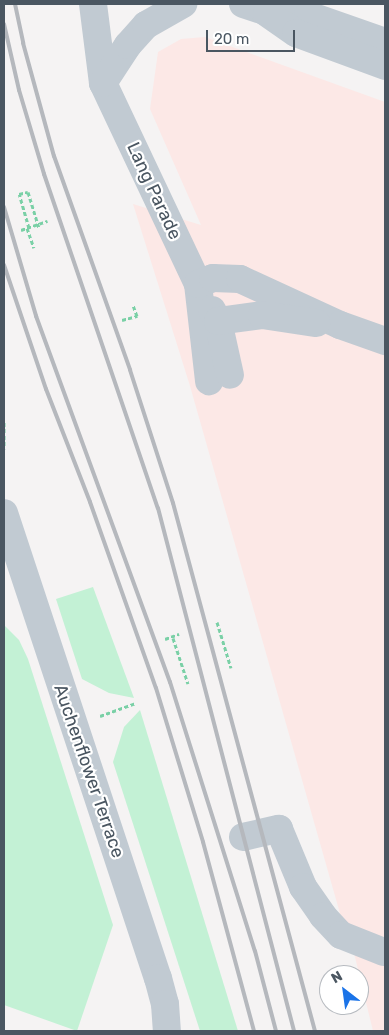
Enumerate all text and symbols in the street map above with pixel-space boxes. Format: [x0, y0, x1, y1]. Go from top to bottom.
scale bar [209, 20, 298, 52]
text: 20 m [214, 30, 249, 48]
street label: Lang Parade [122, 139, 186, 243]
street label: Auchenflower Terrace [49, 681, 129, 861]
north arrow [319, 965, 369, 1015]
text: N [328, 968, 345, 987]

